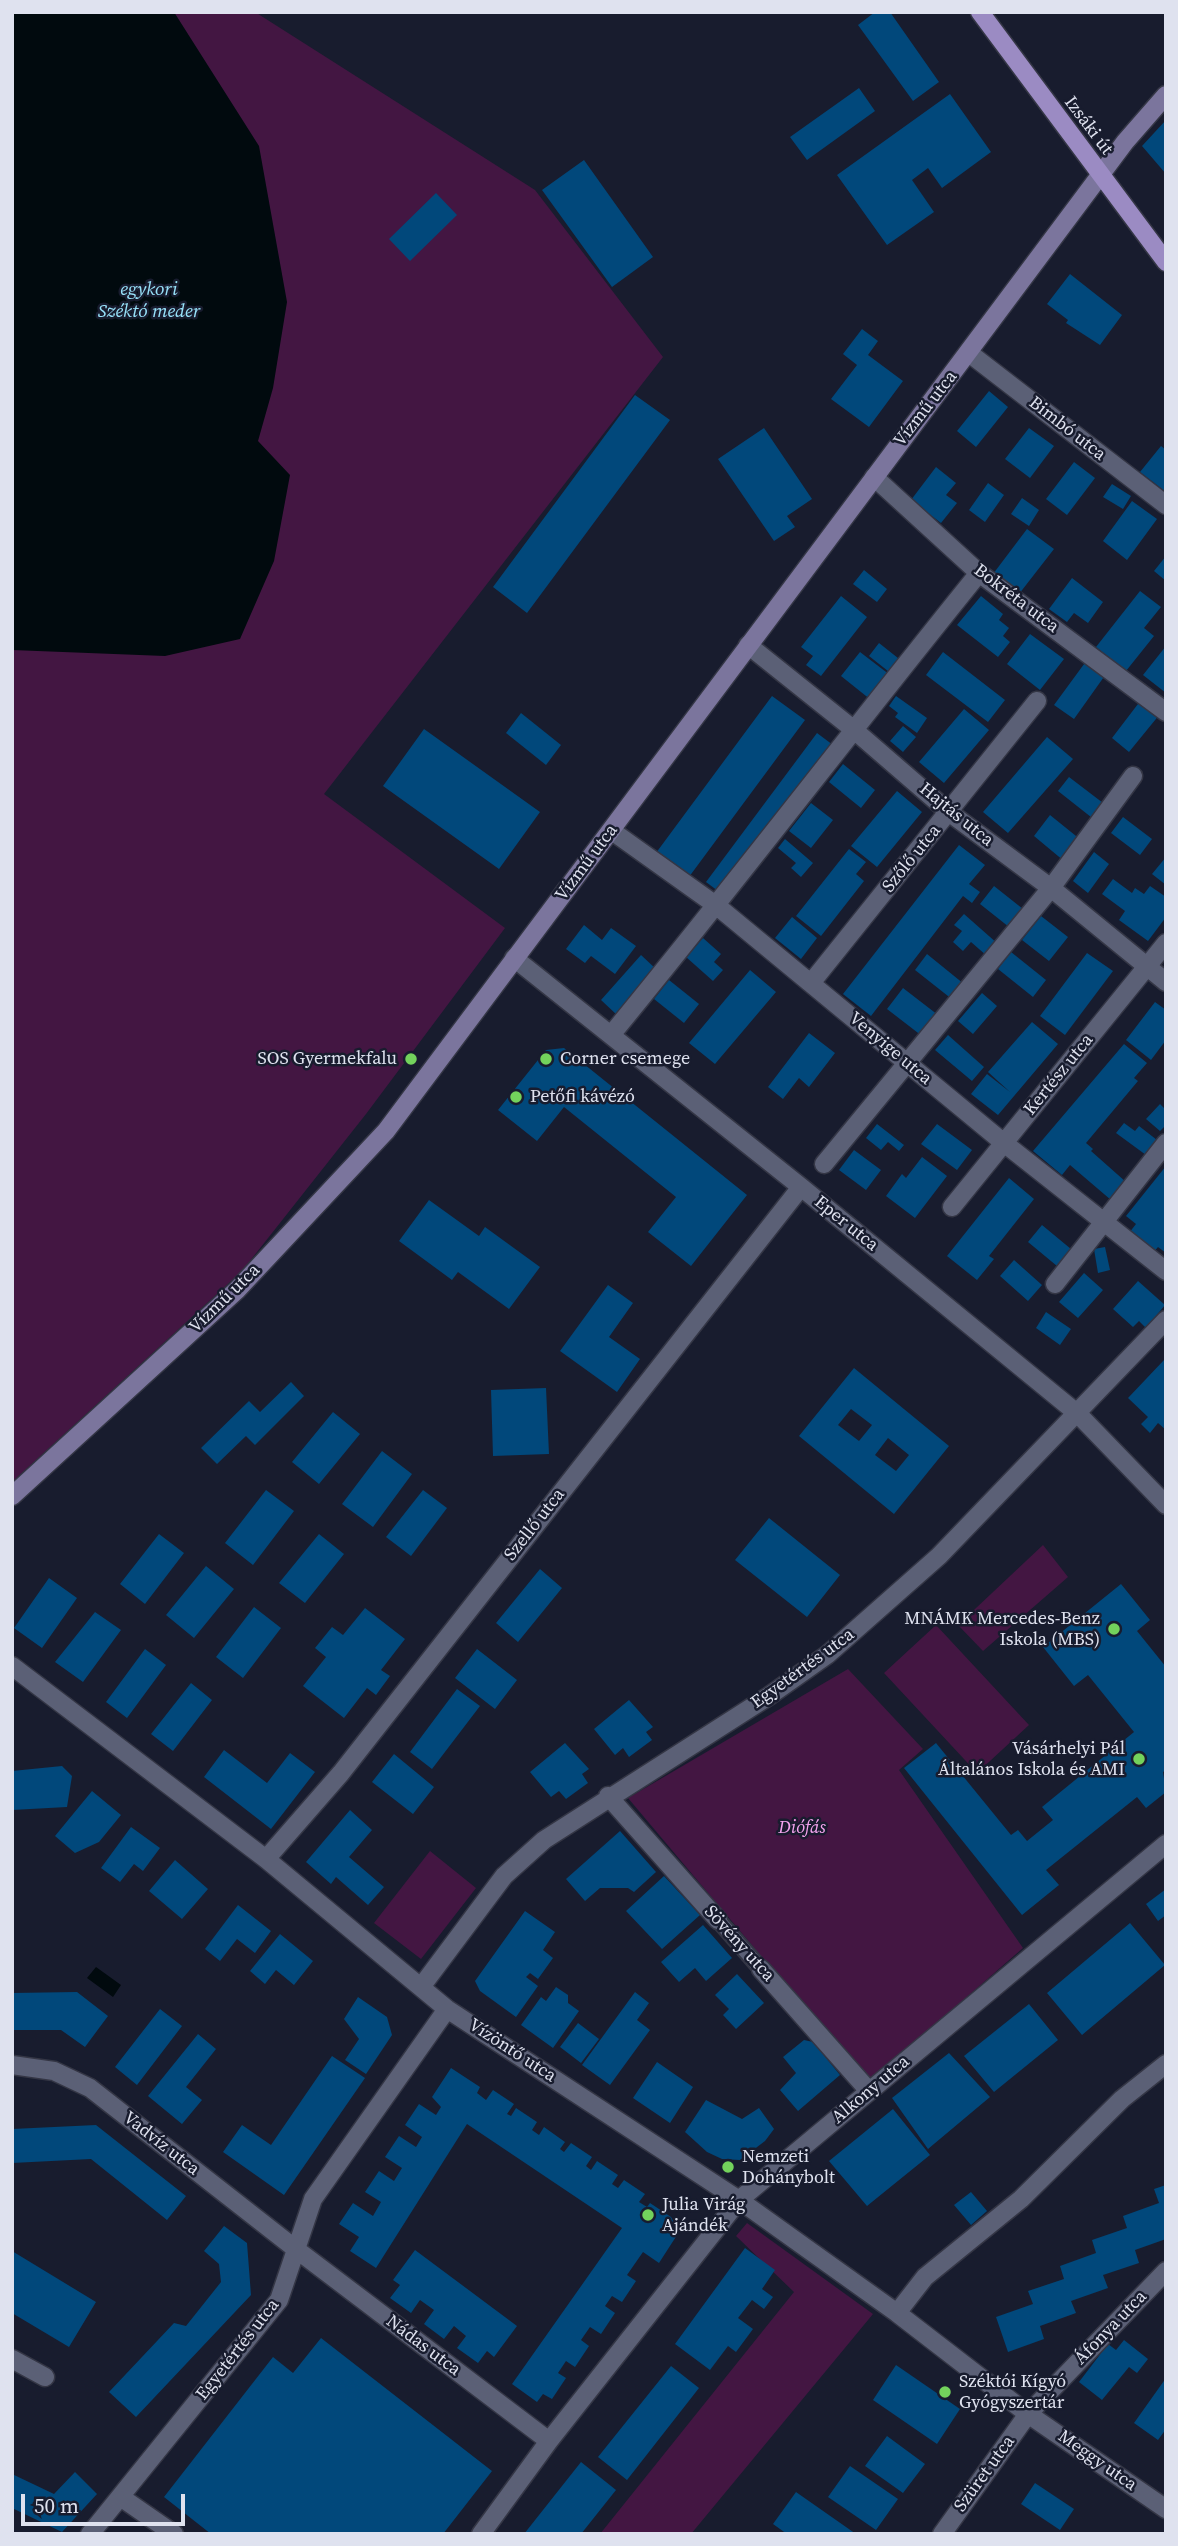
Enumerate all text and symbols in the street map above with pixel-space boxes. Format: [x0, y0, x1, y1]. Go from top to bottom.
street label: Izsáki út [1059, 93, 1117, 159]
water label: egykori Széktó meder [98, 279, 200, 323]
street label: Vízmű utca [890, 367, 962, 451]
street label: Bimbó utca [1024, 392, 1110, 466]
street label: Bokréta utca [969, 560, 1063, 638]
street label: Hajtás utca [915, 779, 997, 851]
street label: Vízmű utca [551, 820, 623, 906]
street label: Szőlő utca [878, 821, 946, 897]
street label: Venyige utca [844, 1008, 936, 1090]
street label: Kertész utca [1020, 1030, 1098, 1120]
place label: SOS Gyermekfalu [257, 1048, 397, 1070]
place label: Corner csemege [560, 1048, 690, 1070]
marker: SOS Gyermekfalu [403, 1051, 419, 1067]
marker: Corner csemege [538, 1051, 554, 1067]
place label: Petőfi kávézó [530, 1086, 635, 1108]
marker: Petőfi kávézó [508, 1089, 524, 1105]
street label: Eper utca [810, 1192, 882, 1256]
street label: Vízmű utca [185, 1260, 265, 1338]
street label: Szellő utca [500, 1485, 570, 1565]
place label: MNÁMK Mercedes-Benz Iskola (MBS) [904, 1608, 1100, 1650]
marker: MNÁMK Mercedes-Benz Iskola (MBS) [1106, 1621, 1122, 1637]
street label: Egyetértés utca [747, 1624, 859, 1714]
place label: Vásárhelyi Pál Általános Iskola és AMI [938, 1738, 1125, 1780]
marker: Vásárhelyi Pál Általános Iskola és AMI [1131, 1751, 1147, 1767]
park label: Diófás [778, 1817, 826, 1839]
street label: Sövény utca [699, 1901, 779, 1987]
street label: Vízöntő utca [464, 2015, 560, 2087]
street label: Alkony utca [828, 2051, 914, 2129]
street label: Vadvíz utca [118, 2107, 204, 2181]
place label: Nemzeti Dohánybolt [742, 2146, 835, 2188]
marker: Nemzeti Dohánybolt [720, 2159, 736, 2175]
place label: Julia Virág Ajándék [662, 2194, 745, 2236]
marker: Julia Virág Ajándék [640, 2207, 656, 2223]
street label: Áfonya utca [1070, 2286, 1152, 2370]
street label: Egyetértés utca [192, 2295, 284, 2405]
street label: Nádas utca [381, 2311, 465, 2381]
place label: Széktói Kígyó Gyógyszertár [959, 2371, 1066, 2414]
marker: Széktói Kígyó Gyógyszertár [937, 2384, 953, 2400]
street label: Meggy utca [1053, 2426, 1141, 2496]
street label: Szüret utca [950, 2432, 1020, 2516]
scale bar [24, 2480, 189, 2524]
text: 50 m [34, 2491, 79, 2520]

